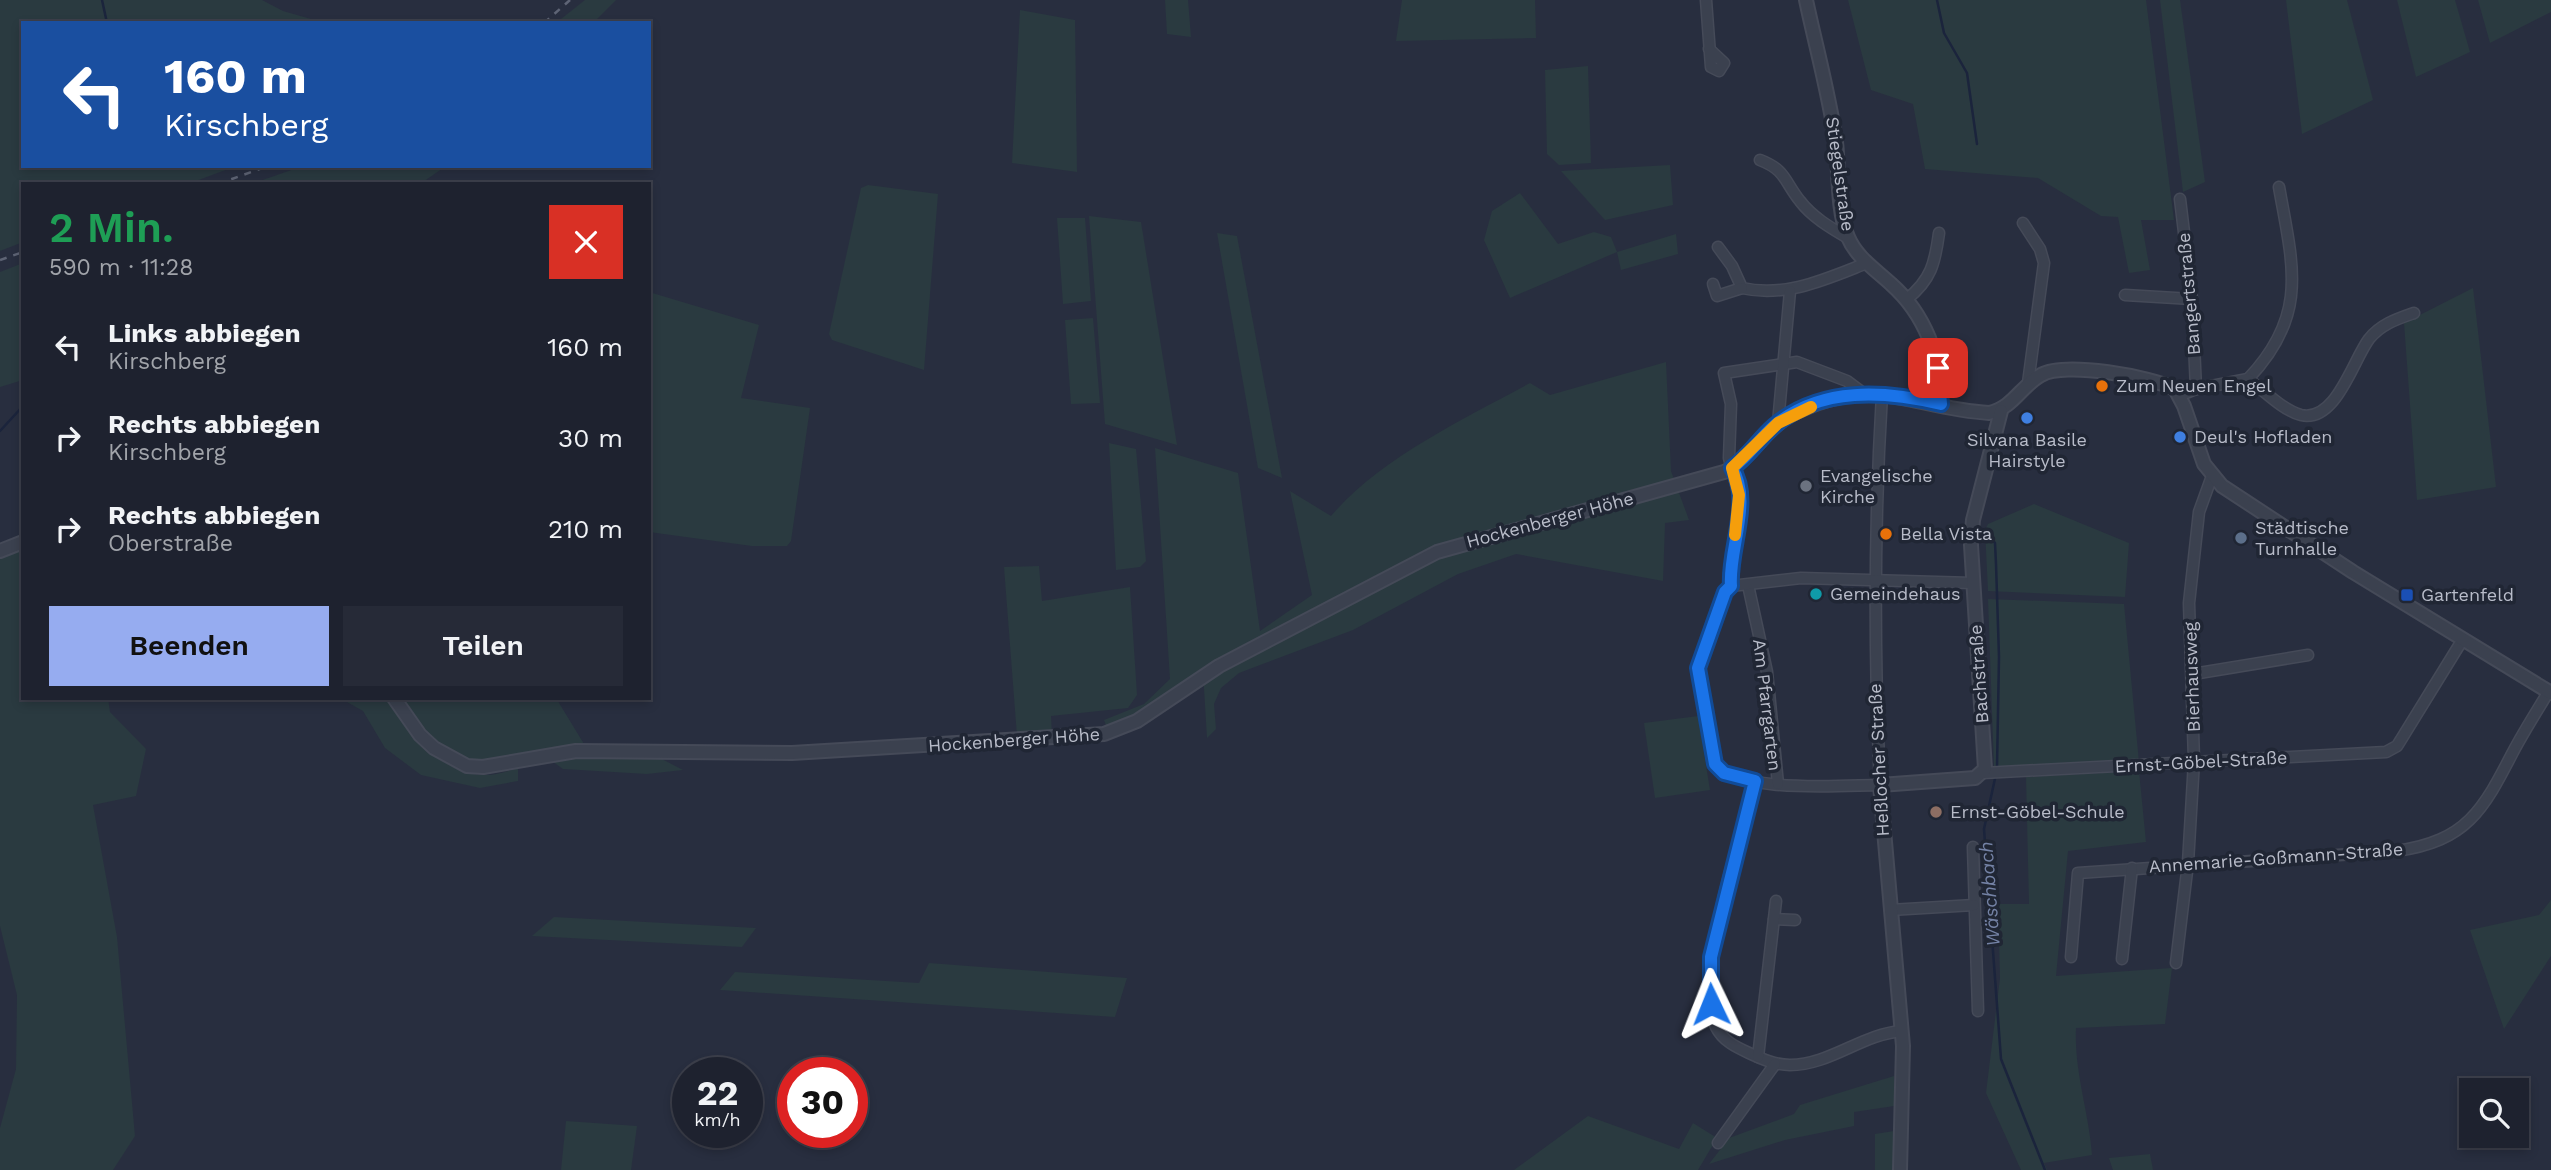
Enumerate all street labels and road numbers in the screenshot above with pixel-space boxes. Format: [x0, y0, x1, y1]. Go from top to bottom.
street label: Stiegelstraße [1822, 115, 1859, 233]
street label: Bangertstraße [2173, 232, 2204, 356]
street label: Hockenberger Höhe [1464, 487, 1636, 552]
street label: Bierhausweg [2179, 621, 2204, 733]
street label: Bachstraße [1965, 624, 1992, 724]
street label: Am Pfarrgarten [1749, 638, 1786, 772]
street label: Heßlocher Straße [1864, 683, 1893, 837]
street label: Hockenberger Höhe [927, 723, 1101, 756]
street label: Ernst-Göbel-Straße [2114, 746, 2288, 777]
street label: Annemarie-Goßmann-Straße [2148, 838, 2404, 877]

